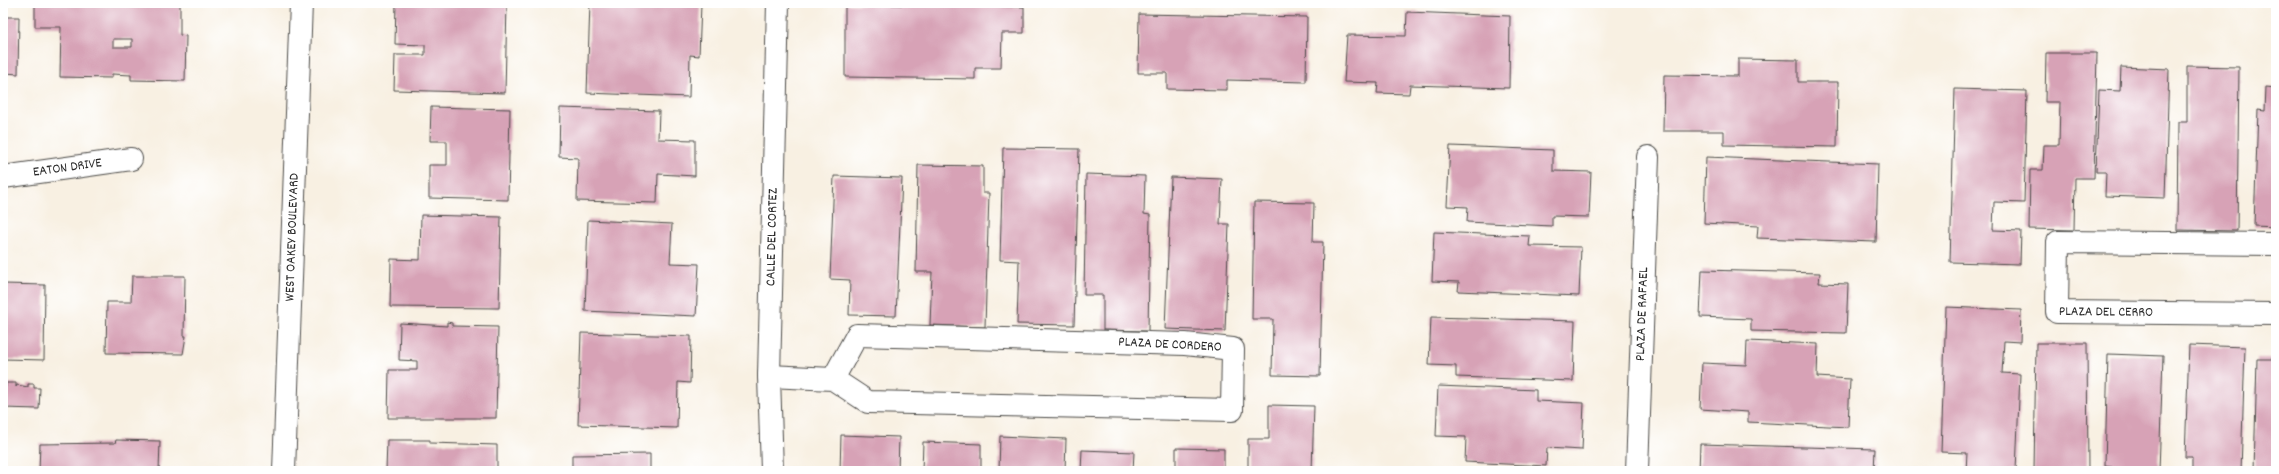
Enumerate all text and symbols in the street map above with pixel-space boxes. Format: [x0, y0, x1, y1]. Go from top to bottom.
street label: EATON DRIVE [32, 153, 104, 183]
street label: WEST OAKEY BOULEVARD [280, 173, 305, 302]
street label: CALLE DEL CORTEZ [761, 187, 784, 286]
street label: PLAZA DE RAFAEL [1631, 266, 1654, 361]
street label: PLAZA DEL CERRO [2059, 302, 2153, 323]
street label: PLAZA DE CORDERO [1118, 332, 1222, 358]

